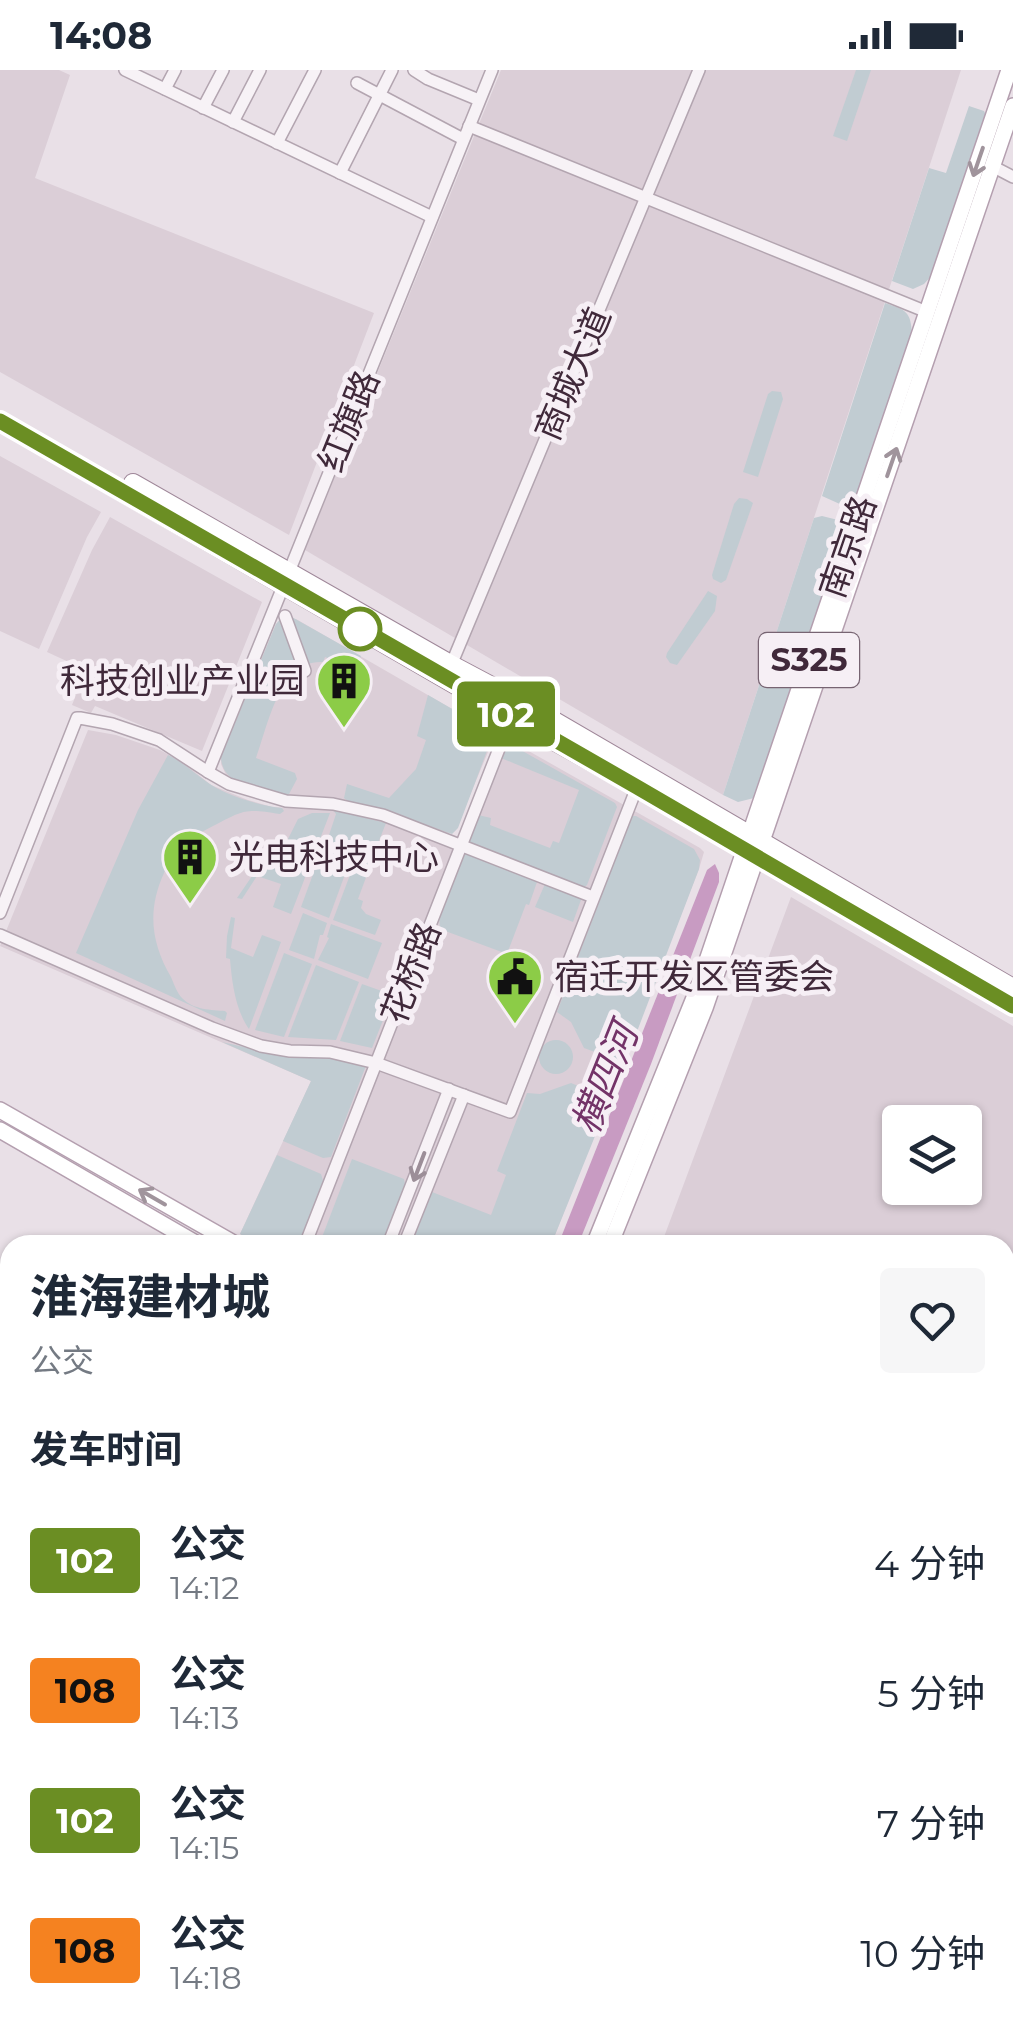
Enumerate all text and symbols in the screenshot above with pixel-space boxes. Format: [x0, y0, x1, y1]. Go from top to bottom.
text: 14:08 [50, 12, 152, 59]
one-way arrow [967, 146, 985, 178]
street label: 商城大道 [525, 301, 620, 447]
street label: 红旗路 [309, 364, 388, 478]
one-way arrow [885, 447, 903, 478]
street label: 南京路 [810, 490, 885, 603]
unlabelled marker [339, 608, 381, 650]
road number: S325 [759, 633, 859, 687]
building icon: 科技创业产业园 [314, 651, 374, 730]
place label: 科技创业产业园 [60, 659, 305, 702]
line badge: 102 [448, 682, 564, 746]
text: 102 [477, 693, 535, 736]
building icon: 光电科技中心 [160, 827, 220, 906]
place label: 光电科技中心 [229, 835, 439, 878]
street label: 花桥路 [372, 916, 449, 1030]
public building icon: 宿迁开发区管委会 [485, 947, 545, 1026]
place label: 宿迁开发区管委会 [554, 955, 834, 998]
water label: 横四河 [561, 1011, 650, 1140]
map controls [882, 1105, 982, 1205]
button: layers [882, 1105, 982, 1205]
one-way arrow [409, 1152, 427, 1182]
one-way arrow [138, 1186, 168, 1206]
text: 淮海建材城 [30, 1268, 270, 1326]
button: heart [880, 1268, 985, 1373]
text: 公交 [30, 1341, 94, 1380]
text: 发车时间 [30, 1426, 182, 1473]
text: 公交 [170, 1520, 246, 1567]
text: 102 [56, 1539, 114, 1582]
text: 4 分钟 [874, 1540, 985, 1587]
text: 14:12 [170, 1568, 239, 1607]
text: 公交 [170, 1650, 246, 1697]
text: 108 [55, 1669, 115, 1712]
text: 5 分钟 [878, 1670, 985, 1717]
text: 14:13 [170, 1698, 239, 1737]
text: 公交 [170, 1780, 246, 1827]
text: 102 [56, 1799, 114, 1842]
text: 7 分钟 [877, 1800, 985, 1847]
text: 14:15 [170, 1828, 239, 1867]
text: 公交 [170, 1910, 246, 1957]
text: 108 [55, 1929, 115, 1972]
text: 10 分钟 [860, 1930, 985, 1977]
text: 14:18 [170, 1958, 242, 1997]

